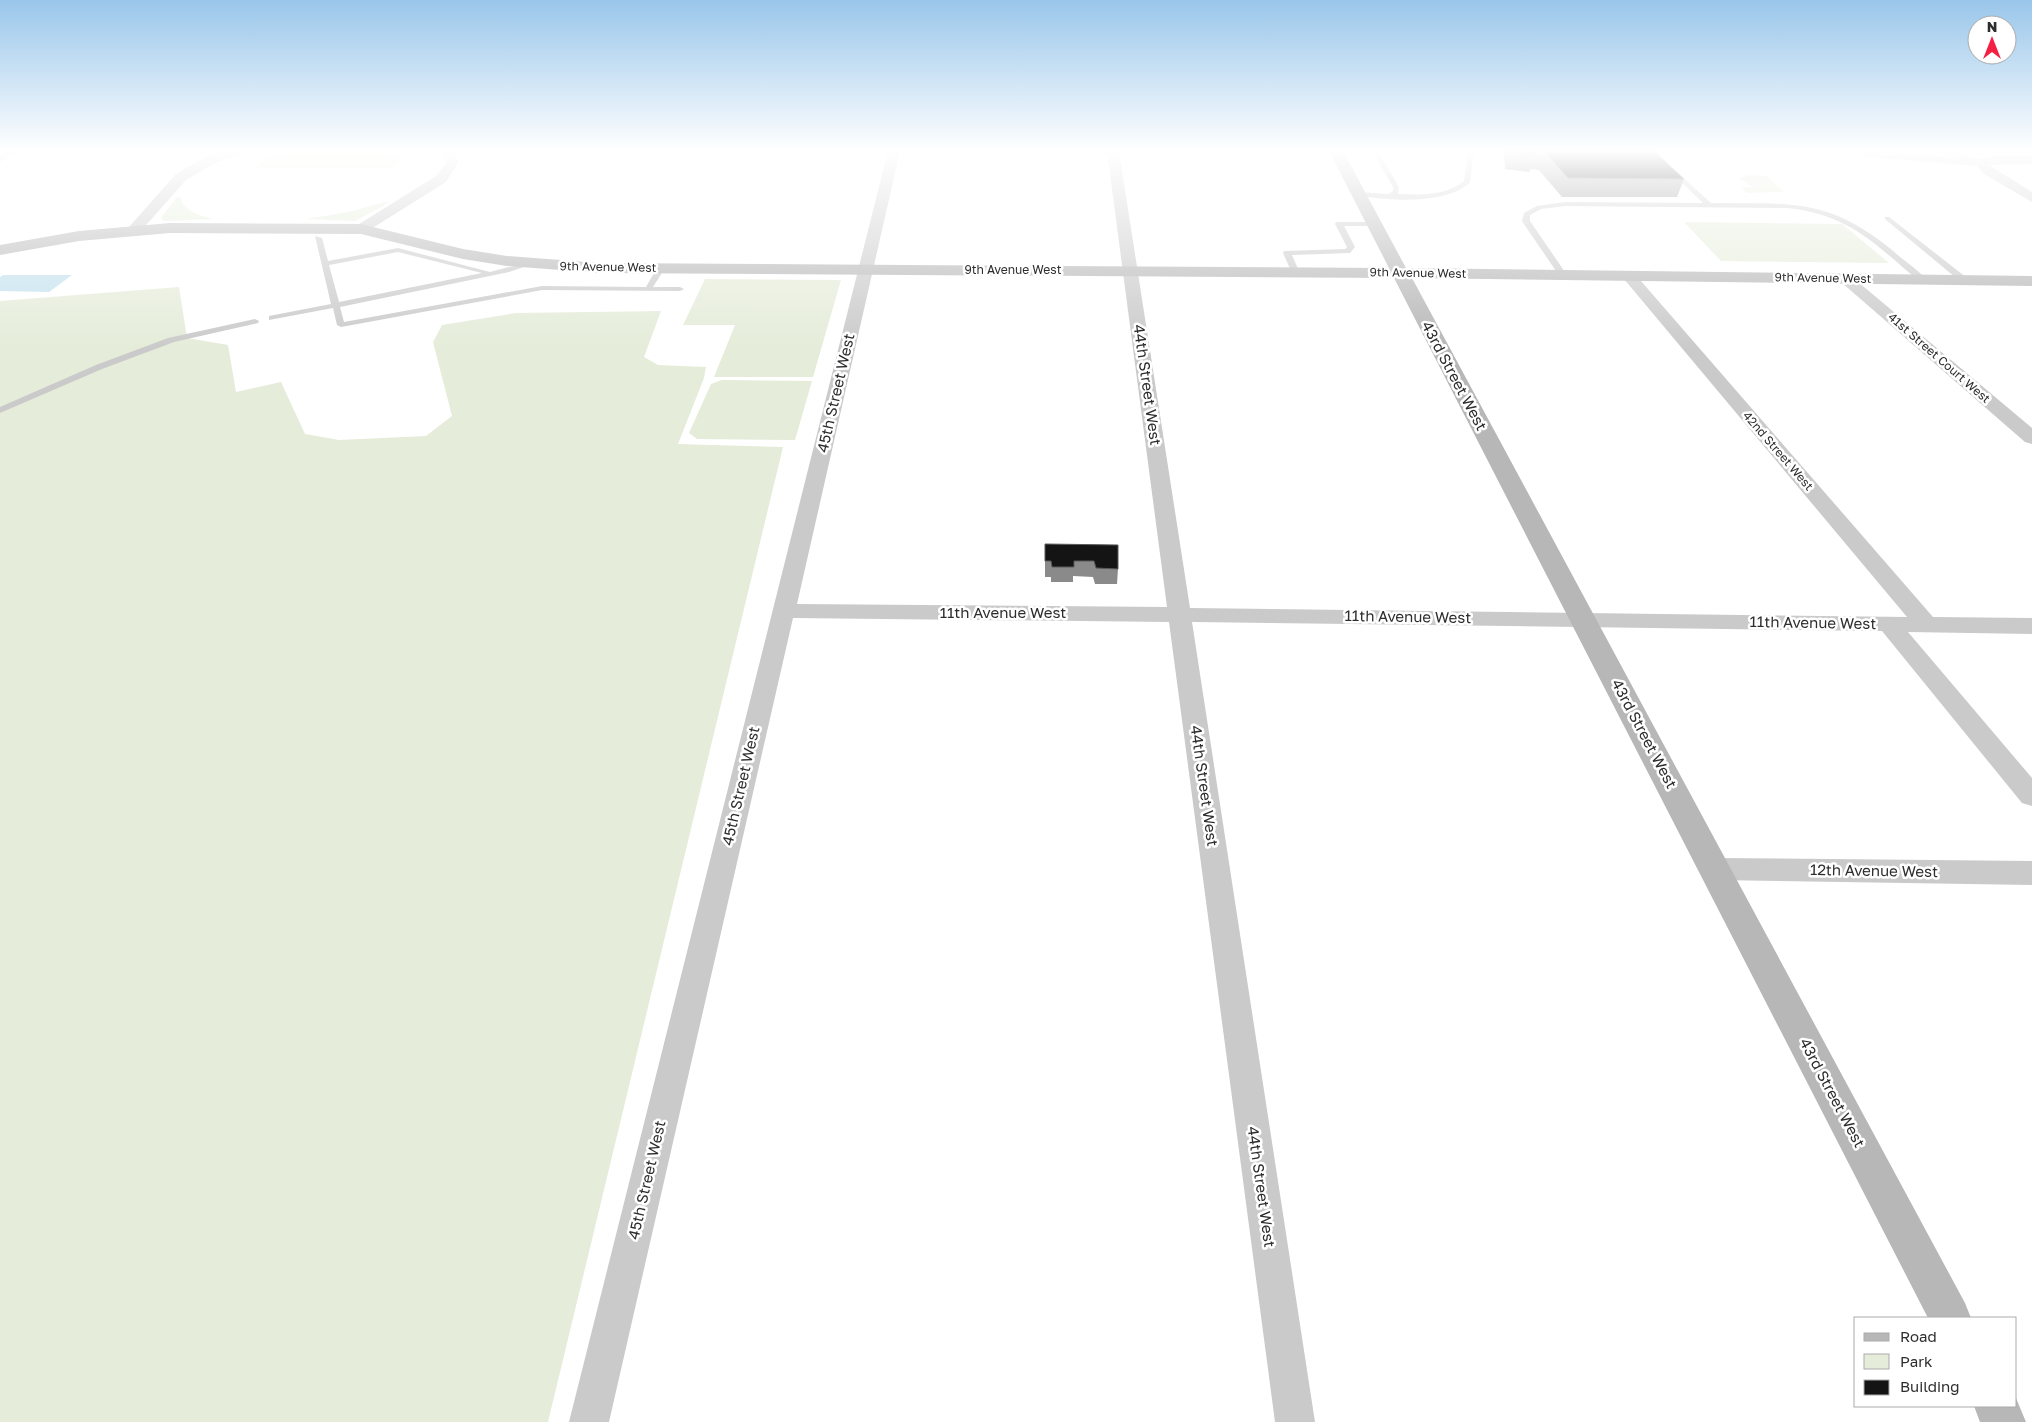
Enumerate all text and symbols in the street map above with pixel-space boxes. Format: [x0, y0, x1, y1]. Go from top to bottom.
north arrow [1967, 15, 2017, 65]
text: N [1987, 18, 1997, 35]
street label: 9th Avenue West [559, 258, 657, 275]
street label: 9th Avenue West [965, 262, 1062, 277]
street label: 9th Avenue West [1369, 264, 1467, 281]
street label: 9th Avenue West [1774, 269, 1872, 286]
street label: 41st Street Court West [1885, 309, 1994, 406]
street label: 43rd Street West [1418, 318, 1491, 433]
street label: 44th Street West [1131, 323, 1165, 446]
street label: 45th Street West [813, 332, 857, 454]
street label: 42nd Street West [1740, 408, 1817, 493]
street label: 11th Avenue West [940, 603, 1066, 621]
street label: 11th Avenue West [1345, 606, 1472, 626]
street label: 11th Avenue West [1750, 612, 1877, 632]
street label: 43rd Street West [1608, 676, 1681, 791]
street label: 44th Street West [1188, 724, 1222, 847]
street label: 45th Street West [718, 725, 762, 847]
street label: 12th Avenue West [1810, 860, 1938, 880]
street label: 43rd Street West [1796, 1035, 1869, 1150]
street label: 45th Street West [624, 1119, 668, 1241]
street label: 44th Street West [1245, 1125, 1279, 1248]
legend [1854, 1317, 2017, 1407]
text: Road [1900, 1327, 1937, 1345]
text: Park [1900, 1352, 1933, 1370]
text: Building [1900, 1377, 1960, 1395]

